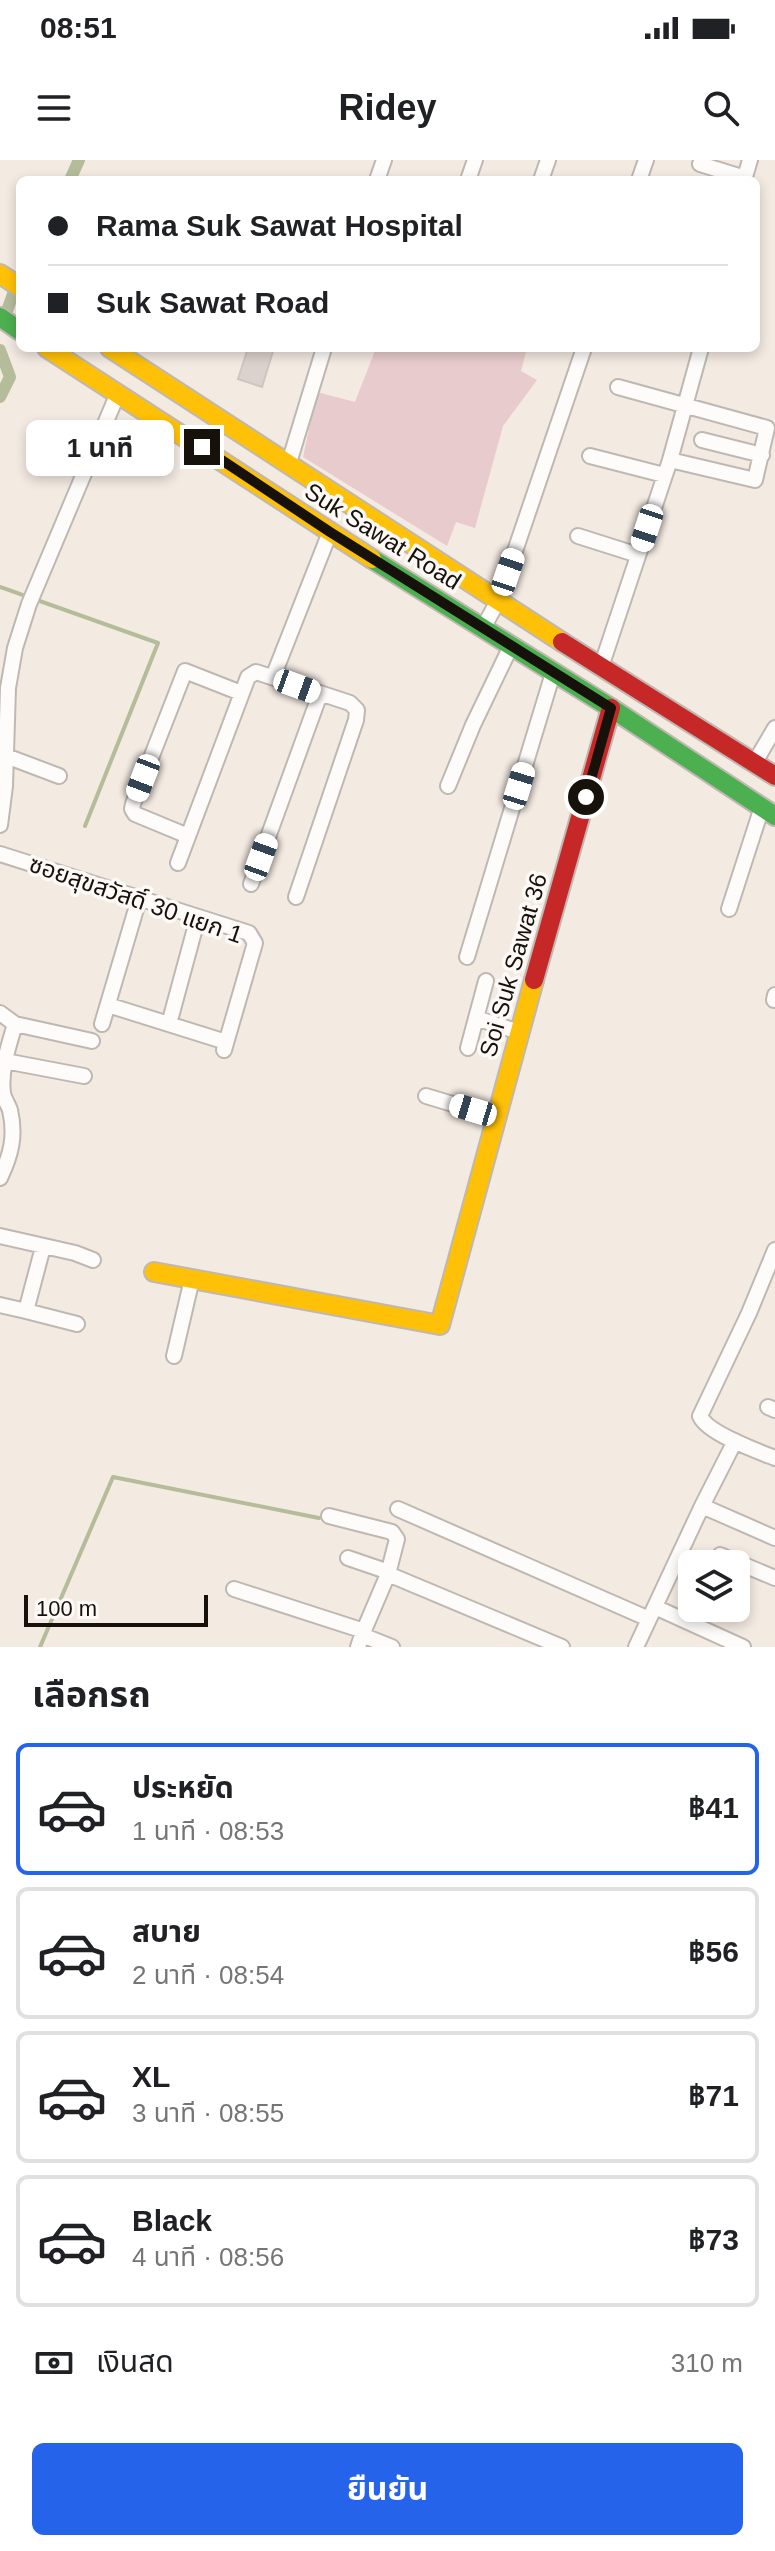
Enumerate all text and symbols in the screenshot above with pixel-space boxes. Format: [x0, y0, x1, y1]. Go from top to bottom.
text: 08:51 [40, 11, 117, 44]
icon: menu [32, 86, 76, 130]
icon: search [699, 86, 743, 130]
text: Ridey [338, 87, 437, 128]
text: Rama Suk Sawat Hospital [96, 209, 463, 242]
text: Suk Sawat Road [96, 286, 329, 319]
callout: 1 นาที [26, 419, 174, 475]
route end [184, 429, 220, 465]
text: 1 นาที [67, 433, 133, 463]
street label: Suk Sawat Road [300, 477, 466, 595]
car [628, 501, 666, 555]
car [489, 545, 527, 599]
car [270, 667, 324, 705]
car [123, 751, 163, 805]
car [501, 760, 537, 812]
route start [568, 779, 604, 815]
car [242, 830, 280, 884]
street label: ซอยสุขสวัสดิ์ 30 แยก 1 [25, 849, 246, 950]
street label: Soi Suk Sawat 36 [474, 870, 552, 1060]
car [447, 1092, 499, 1128]
map controls [678, 1550, 750, 1622]
button: layers [678, 1550, 750, 1622]
scale bar [24, 1591, 208, 1627]
text: 100 m [36, 1596, 97, 1621]
text: เลือกรถ [32, 1674, 151, 1715]
text: ประหยัด [132, 1771, 234, 1804]
icon: car [36, 1773, 108, 1845]
text: ฿41 [688, 1791, 739, 1824]
text: 1 นาที · 08:53 [132, 1816, 284, 1846]
text: สบาย [132, 1915, 201, 1948]
icon: car [36, 1917, 108, 1989]
text: ฿56 [688, 1935, 739, 1968]
text: 2 นาที · 08:54 [132, 1960, 284, 1990]
text: XL [132, 2060, 170, 2093]
icon: car [36, 2061, 108, 2133]
text: ฿71 [688, 2079, 739, 2112]
text: 3 นาที · 08:55 [132, 2098, 284, 2128]
text: Black [132, 2204, 212, 2237]
icon: car [36, 2205, 108, 2277]
text: ฿73 [688, 2223, 739, 2256]
text: 4 นาที · 08:56 [132, 2242, 284, 2272]
icon: cash [32, 2341, 76, 2385]
text: เงินสด [96, 2345, 174, 2378]
text: 310 m [671, 2348, 743, 2378]
button: ยืนยัน [32, 2443, 743, 2535]

